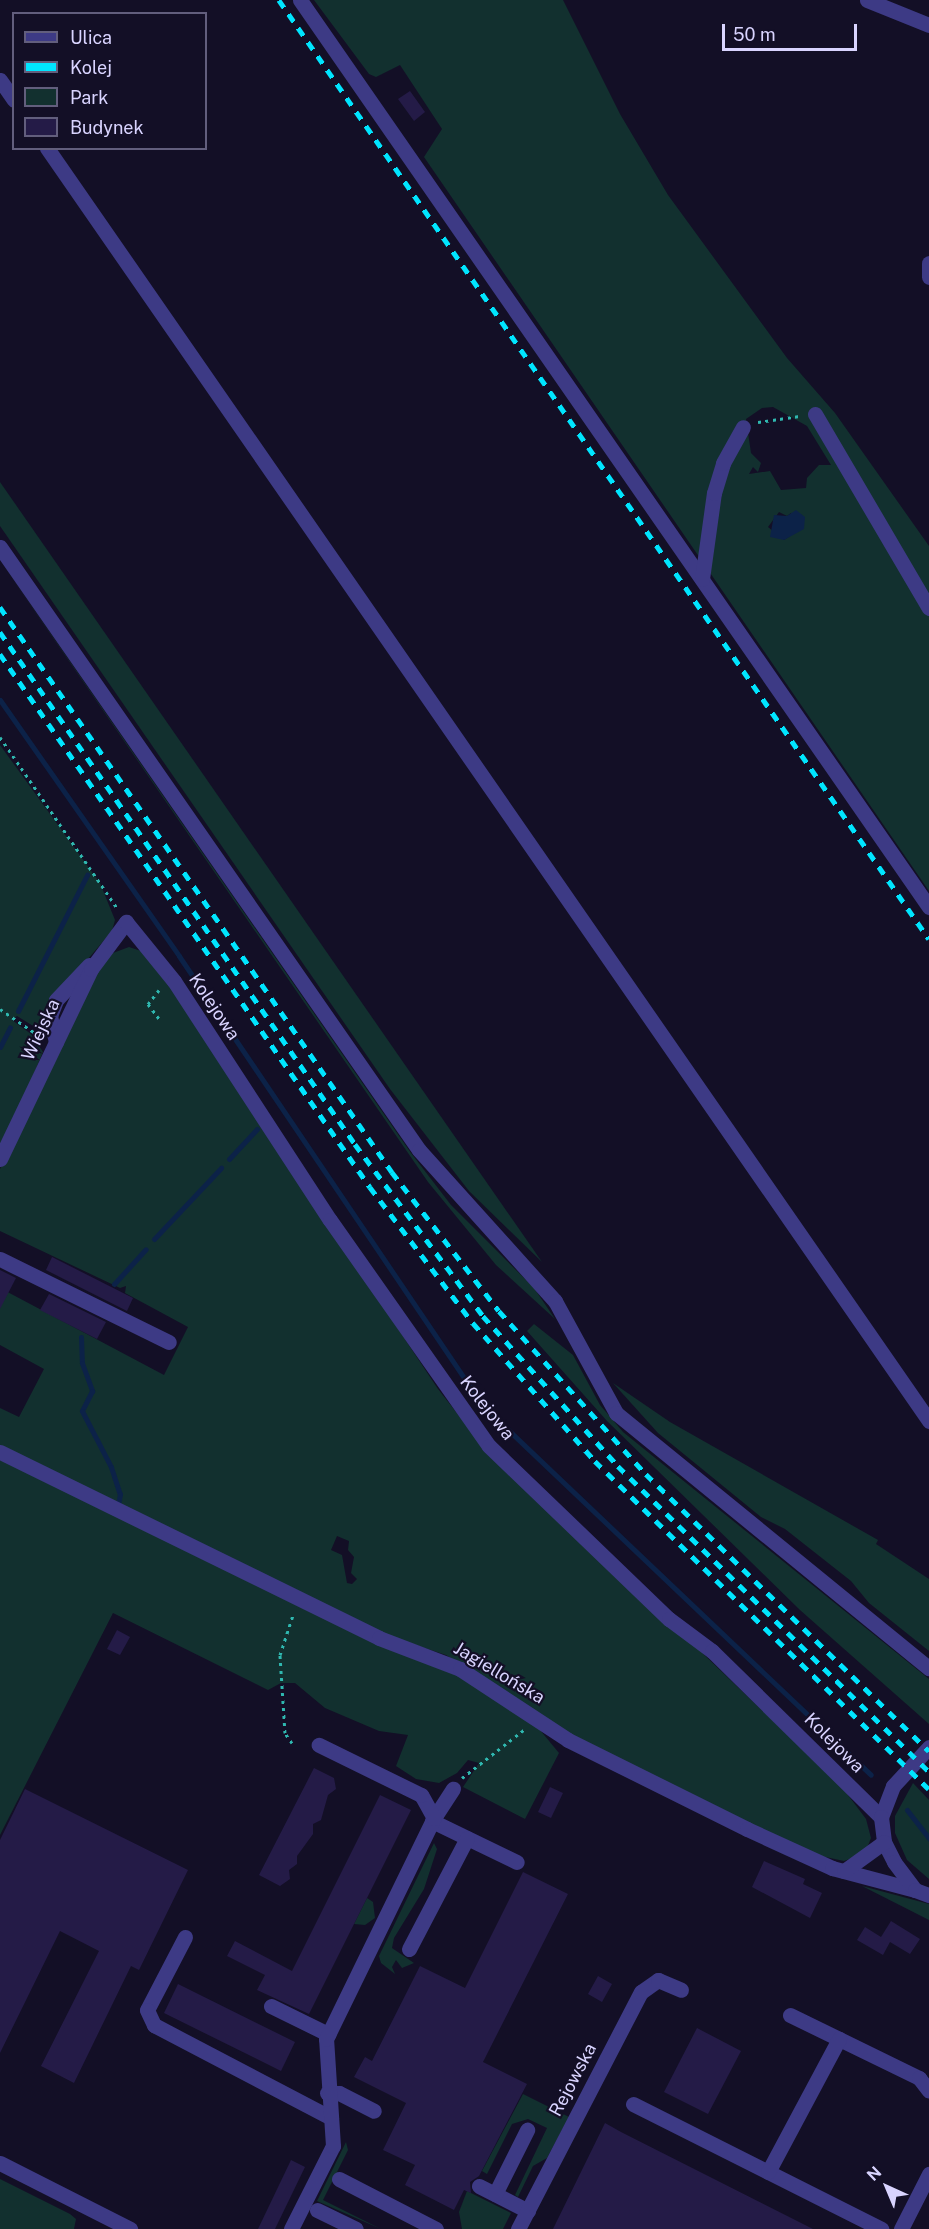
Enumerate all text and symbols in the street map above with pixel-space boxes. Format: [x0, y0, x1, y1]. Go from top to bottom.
legend [12, 12, 207, 150]
scale bar [725, 12, 860, 50]
text: 50 m [733, 24, 776, 45]
text: Ulica [70, 27, 112, 48]
text: Kolej [70, 57, 112, 78]
text: Park [70, 87, 108, 108]
text: Budynek [70, 117, 144, 138]
street label: Kolejowa [184, 970, 244, 1044]
street label: Wiejska [17, 996, 65, 1064]
street label: Kolejowa [455, 1372, 519, 1444]
street label: Jagiellońska [450, 1637, 548, 1709]
street label: Kolejowa [800, 1709, 868, 1777]
street label: Rejowska [545, 2040, 601, 2120]
north arrow [857, 2157, 917, 2217]
text: N [863, 2163, 885, 2185]

